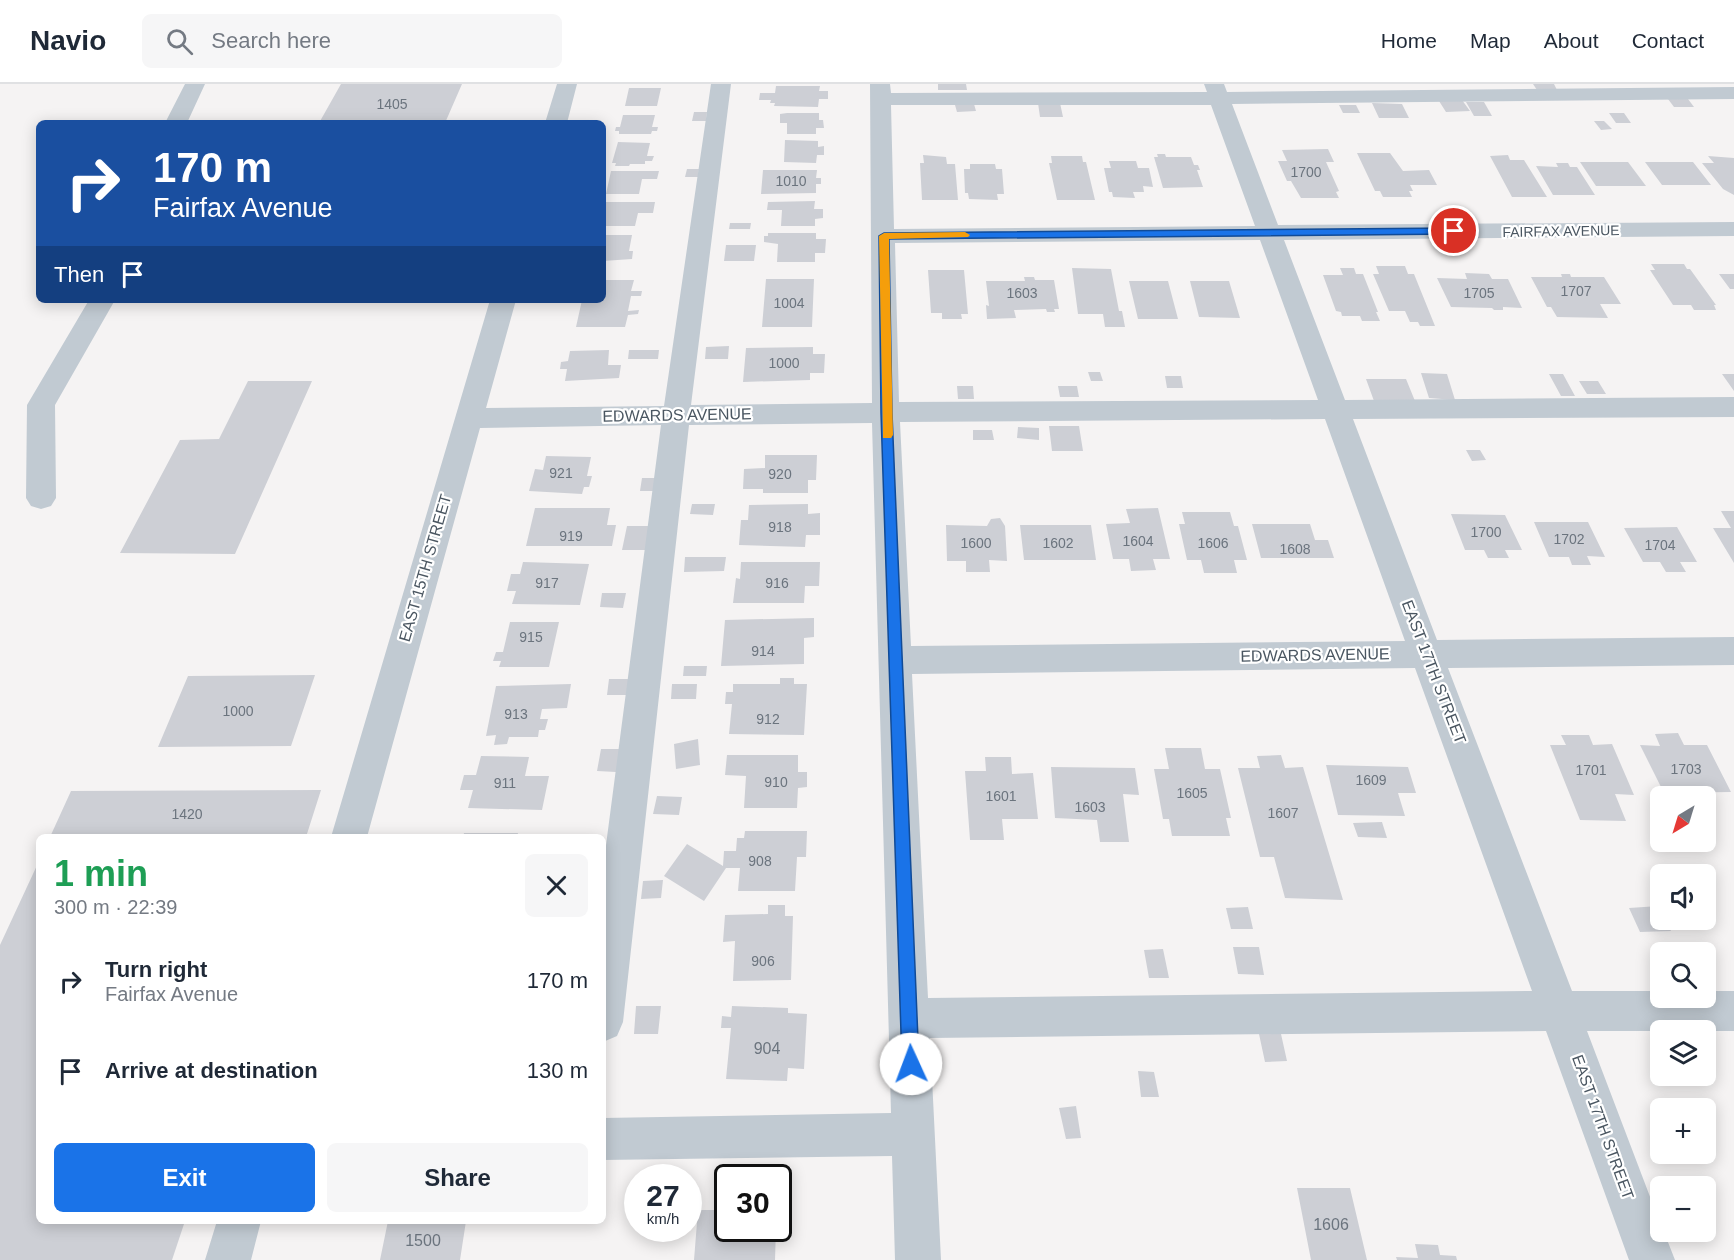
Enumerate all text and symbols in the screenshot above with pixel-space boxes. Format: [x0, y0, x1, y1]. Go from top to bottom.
search box [142, 14, 562, 68]
text: Navio [30, 25, 106, 56]
icon: search [163, 25, 196, 58]
text: Search here [211, 28, 331, 53]
text: Home [1381, 29, 1437, 52]
text: Map [1470, 29, 1511, 52]
text: About [1544, 29, 1599, 52]
text: Contact [1632, 29, 1704, 52]
house number: 1405 [376, 96, 408, 112]
icon: right [54, 144, 132, 222]
text: 170 m [153, 144, 272, 191]
house number: 1700 [1290, 164, 1322, 180]
house number: 1010 [775, 173, 807, 189]
text: Fairfax Avenue [153, 193, 333, 223]
pin [1428, 205, 1479, 256]
icon: arrive [1437, 214, 1470, 247]
street label: FAIRFAX AVENUE [1502, 222, 1620, 240]
icon: arrive [116, 258, 149, 291]
text: Then [54, 262, 104, 287]
house number: 1707 [1560, 283, 1592, 299]
house number: 1603 [1006, 285, 1038, 301]
house number: 1705 [1463, 285, 1495, 301]
house number: 1004 [773, 295, 805, 311]
house number: 1000 [768, 355, 800, 371]
street label: EDWARDS AVENUE [602, 405, 752, 425]
house number: 921 [549, 465, 573, 481]
house number: 920 [768, 466, 792, 482]
street label: EAST 15TH STREET [396, 492, 454, 644]
house number: 918 [768, 519, 792, 535]
house number: 1700 [1470, 524, 1502, 540]
house number: 919 [559, 528, 583, 544]
house number: 1702 [1553, 531, 1585, 547]
house number: 1604 [1122, 533, 1154, 549]
house number: 1600 [960, 535, 992, 551]
house number: 1602 [1042, 535, 1074, 551]
house number: 1606 [1197, 535, 1229, 551]
house number: 1704 [1644, 537, 1676, 553]
house number: 1608 [1279, 541, 1311, 557]
house number: 917 [535, 575, 559, 591]
house number: 916 [765, 575, 789, 591]
street label: EAST 17TH STREET [1399, 598, 1469, 747]
house number: 915 [519, 629, 543, 645]
house number: 914 [751, 643, 775, 659]
street label: EDWARDS AVENUE [1240, 645, 1390, 665]
house number: 1000 [222, 703, 254, 719]
house number: 913 [504, 706, 528, 722]
house number: 912 [756, 711, 780, 727]
house number: 1703 [1670, 761, 1702, 777]
house number: 1701 [1575, 762, 1607, 778]
house number: 1609 [1355, 772, 1387, 788]
house number: 910 [764, 774, 788, 790]
house number: 911 [494, 775, 516, 791]
house number: 1605 [1176, 785, 1208, 801]
north arrow [1650, 786, 1716, 852]
map controls [1650, 786, 1716, 1242]
house number: 1601 [985, 788, 1017, 804]
house number: 1603 [1074, 799, 1106, 815]
house number: 1607 [1267, 805, 1299, 821]
house number: 1420 [171, 806, 203, 822]
text: 1 min [54, 853, 148, 894]
house number: 908 [748, 853, 772, 869]
button: close [525, 854, 588, 917]
button: sound [1650, 864, 1716, 930]
text: 300 m · 22:39 [54, 896, 177, 918]
button: search [1650, 942, 1716, 1008]
house number: 906 [751, 953, 775, 969]
text: Turn right [105, 957, 207, 982]
icon: right [54, 965, 87, 998]
text: 170 m [527, 968, 588, 993]
text: Fairfax Avenue [105, 983, 238, 1005]
button: layers [1650, 1020, 1716, 1086]
position arrow [879, 1032, 943, 1096]
house number: 904 [754, 1040, 780, 1057]
street label: EAST 17TH STREET [1569, 1052, 1637, 1202]
icon: arrive [54, 1055, 87, 1088]
text: Arrive at destination [105, 1058, 318, 1083]
text: 130 m [527, 1058, 588, 1083]
button: + [1650, 1098, 1716, 1164]
button: Exit [54, 1143, 315, 1212]
button: Share [327, 1143, 588, 1212]
speed limit sign: 30 [714, 1164, 792, 1242]
button: − [1650, 1176, 1716, 1242]
text: 27 [646, 1179, 680, 1212]
text: km/h [647, 1210, 679, 1227]
house number: 1606 [1313, 1216, 1349, 1233]
house number: 1500 [405, 1232, 441, 1249]

